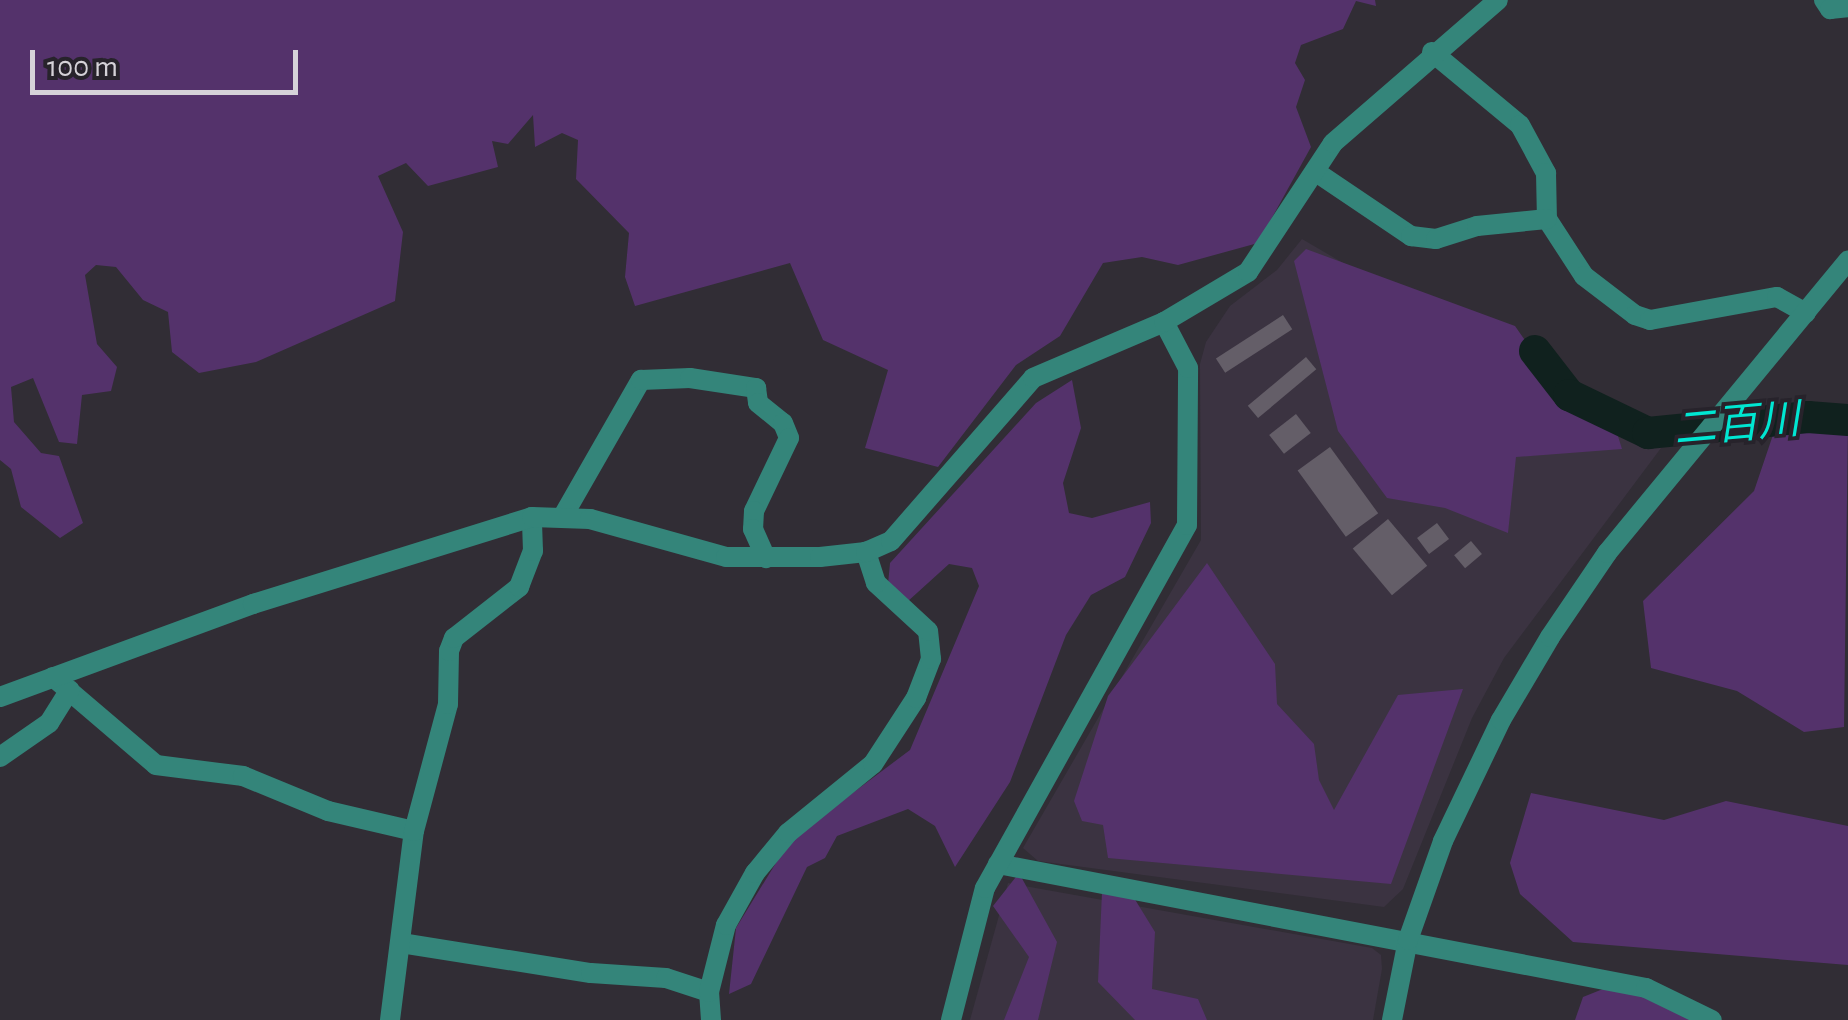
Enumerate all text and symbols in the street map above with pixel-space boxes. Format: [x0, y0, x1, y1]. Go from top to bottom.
scale bar [35, 30, 302, 92]
text: 100 m [47, 52, 118, 82]
water label: 二百川 [1672, 394, 1802, 456]

